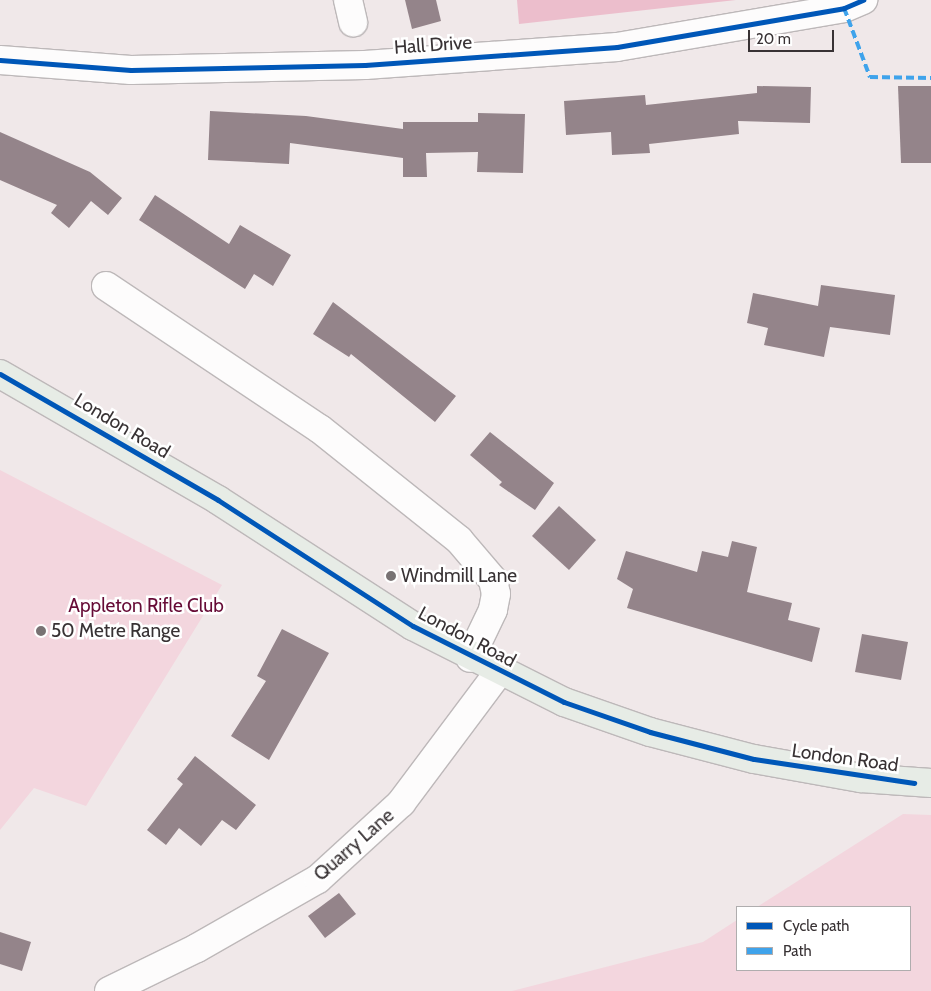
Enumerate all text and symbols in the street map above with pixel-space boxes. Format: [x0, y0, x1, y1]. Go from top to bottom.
scale bar [751, 20, 837, 52]
text: 20 m [756, 30, 791, 48]
street label: Hall Drive [393, 31, 473, 59]
street label: London Road [70, 389, 174, 463]
place label: Windmill Lane [401, 565, 517, 587]
marker: Windmill Lane [385, 570, 397, 582]
park label: Appleton Rifle Club [68, 595, 224, 617]
street label: London Road [414, 602, 520, 672]
place label: 50 Metre Range [51, 620, 180, 642]
marker: 50 Metre Range [35, 625, 47, 637]
street label: London Road [790, 739, 900, 777]
street label: Quarry Lane [309, 804, 399, 886]
legend [736, 906, 911, 971]
text: Cycle path [783, 917, 849, 935]
text: Path [783, 942, 812, 960]

